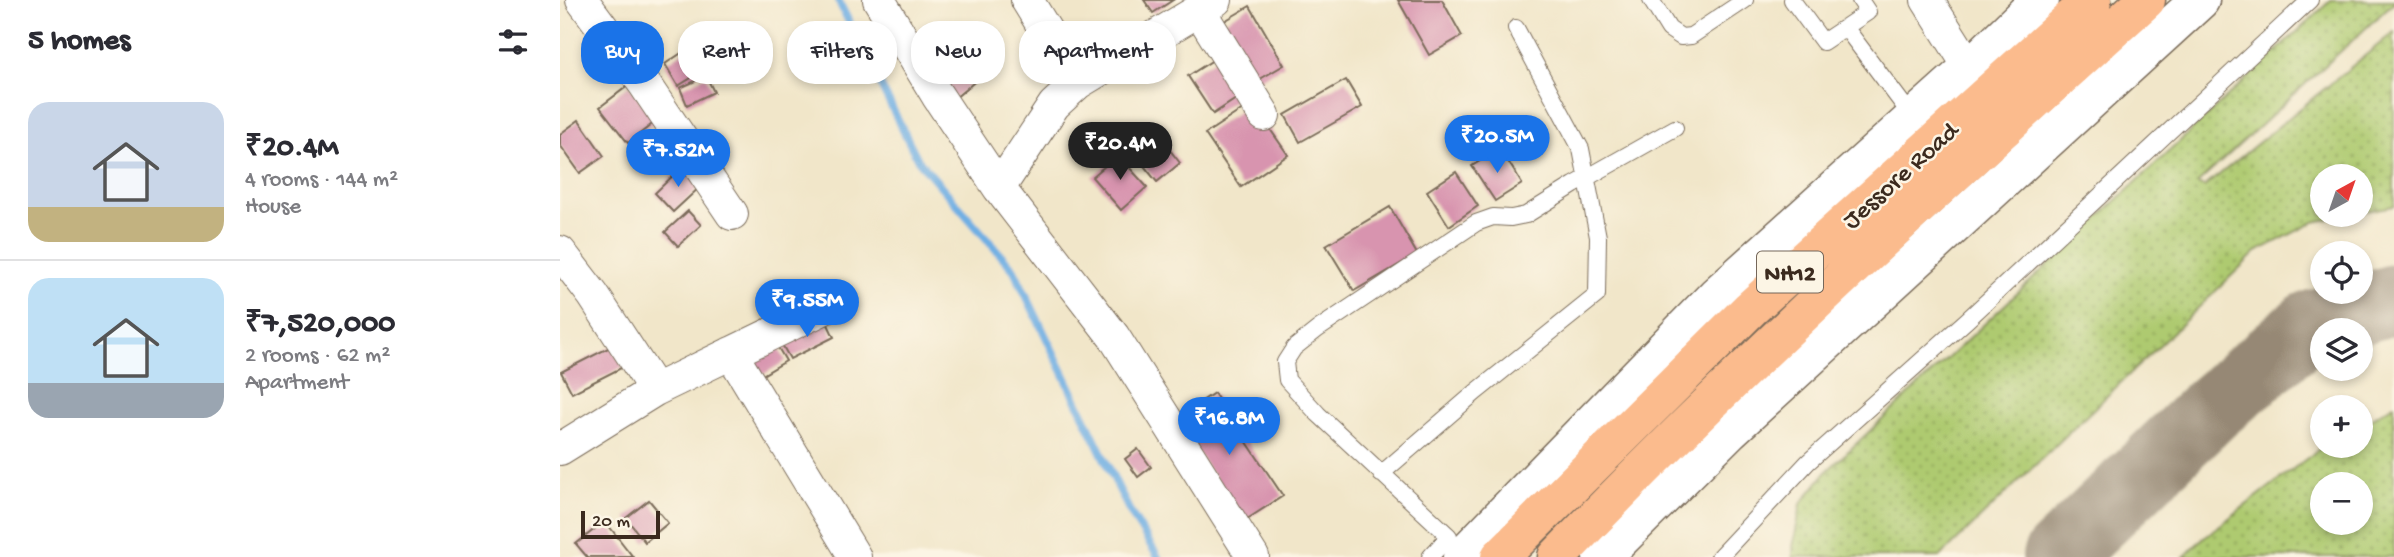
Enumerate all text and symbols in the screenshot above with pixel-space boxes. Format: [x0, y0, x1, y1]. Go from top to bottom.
chip: Buy [581, 21, 664, 84]
chip: Rent [678, 21, 773, 84]
chip: Filters [787, 21, 897, 84]
chip: New [911, 21, 1005, 84]
chip: Apartment [1019, 21, 1176, 84]
icon: filters [494, 23, 532, 61]
text: 5 homes [28, 25, 130, 60]
pin: ₹20.5M [1440, 116, 1554, 175]
street label: Jessore Road [1838, 116, 1968, 238]
pin: ₹20.4M [1063, 122, 1177, 182]
text: ₹20.5M [1461, 124, 1533, 151]
icon: home [84, 130, 168, 214]
pin: ₹7.52M [621, 130, 735, 189]
text: ₹20.4M [1084, 131, 1156, 158]
text: ₹20.4M [245, 132, 338, 167]
text: ₹7.52M [642, 138, 714, 165]
north arrow [2310, 164, 2373, 228]
map controls [2310, 164, 2373, 535]
text: 4 rooms · 144 m² [245, 167, 398, 194]
text: House [245, 194, 301, 221]
button: locate [2310, 241, 2373, 304]
road number: NH12 [1757, 251, 1823, 292]
pin: ₹9.55M [750, 280, 864, 339]
text: ₹9.55M [771, 288, 843, 315]
icon: home [84, 306, 168, 390]
text: ₹7,520,000 [245, 308, 395, 343]
button: layers [2310, 318, 2373, 381]
text: 2 rooms · 62 m² [245, 343, 390, 370]
text: Apartment [245, 370, 349, 397]
button: + [2310, 395, 2373, 458]
pin: ₹16.8M [1172, 398, 1286, 457]
text: ₹16.8M [1194, 406, 1264, 433]
button: − [2310, 472, 2373, 535]
scale bar [581, 508, 660, 540]
text: 20 m [592, 511, 630, 534]

